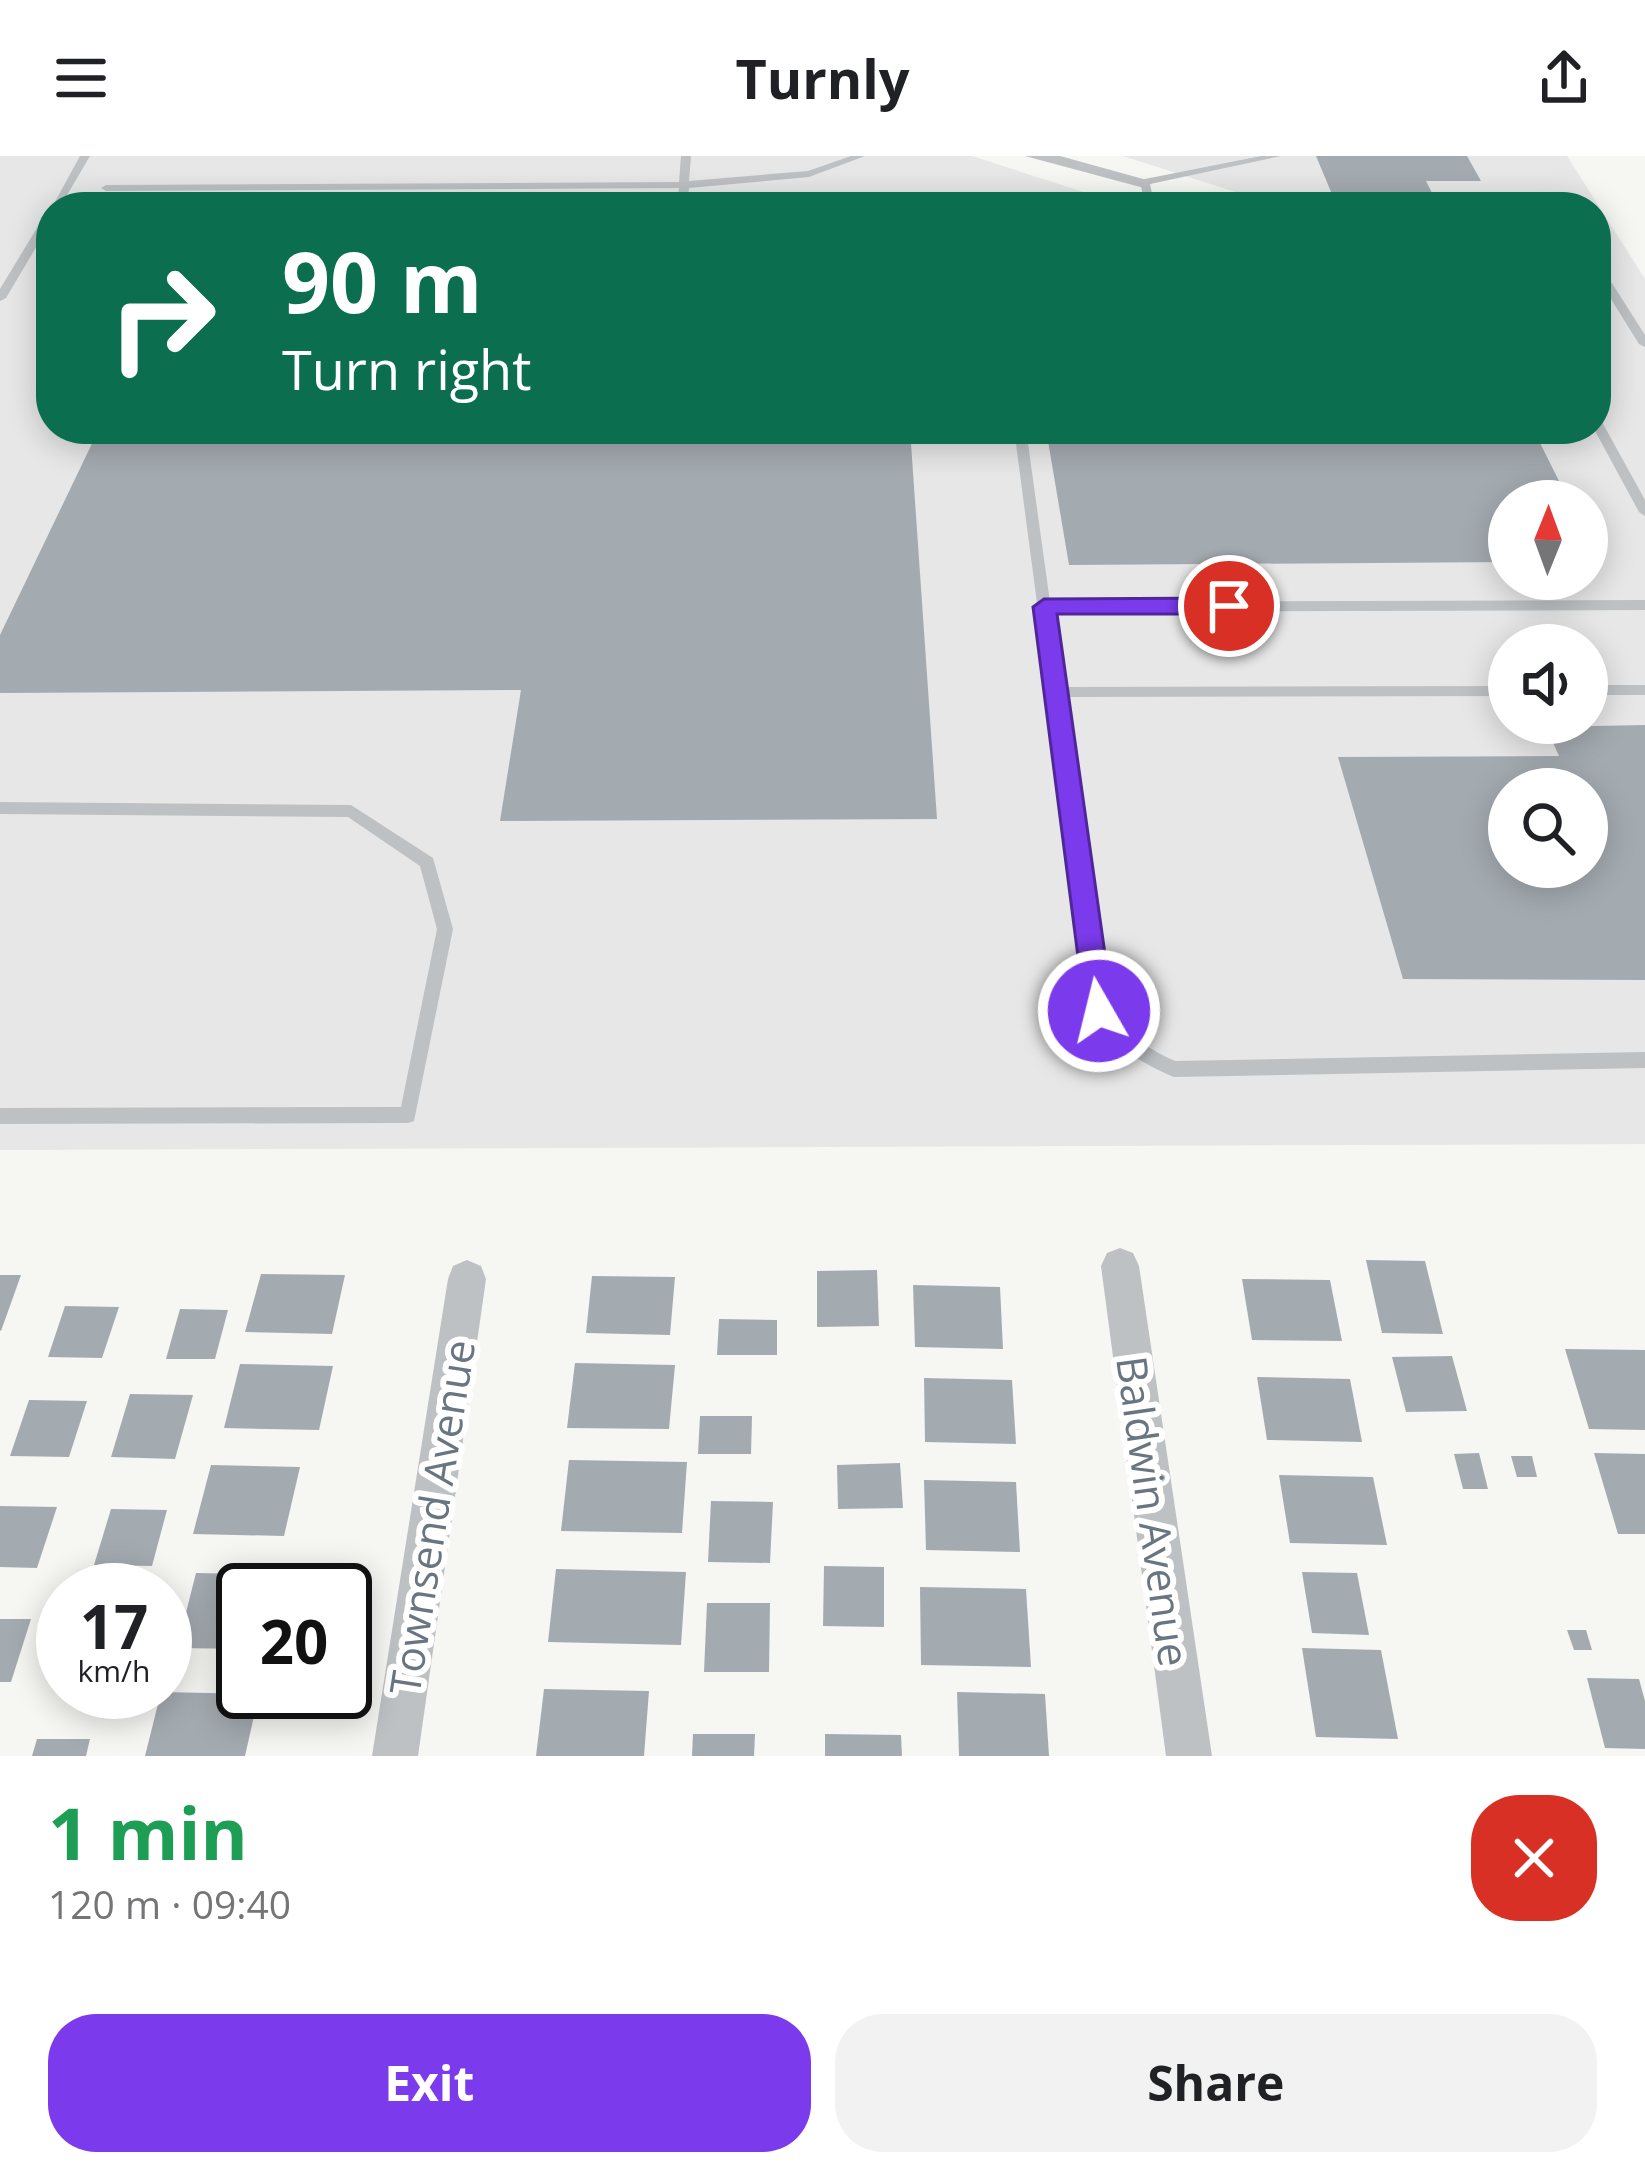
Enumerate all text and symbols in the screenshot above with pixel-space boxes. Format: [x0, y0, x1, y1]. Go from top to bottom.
text: Turnly [736, 41, 909, 115]
icon: menu [48, 45, 114, 111]
icon: share [1531, 45, 1597, 111]
text: 90 m [282, 223, 482, 338]
icon: right [84, 240, 240, 396]
text: Turn right [282, 332, 531, 406]
north arrow [1488, 480, 1608, 600]
map controls [1488, 480, 1608, 888]
pin [1178, 555, 1280, 657]
icon: arrive [1196, 573, 1262, 639]
button: sound [1488, 624, 1608, 744]
button: search [1488, 768, 1608, 888]
position arrow [1036, 948, 1162, 1074]
street label: Townsend Avenue [375, 1335, 487, 1699]
street label: Baldwin Avenue [1104, 1352, 1204, 1670]
speed limit sign: 20 [216, 1563, 372, 1719]
text: 17 [80, 1585, 148, 1667]
text: km/h [78, 1650, 150, 1691]
text: 1 min [48, 1783, 248, 1881]
button: close [1471, 1795, 1597, 1921]
text: 120 m · 09:40 [48, 1877, 291, 1930]
button: Exit [48, 2014, 811, 2152]
button: Share [835, 2014, 1597, 2152]

